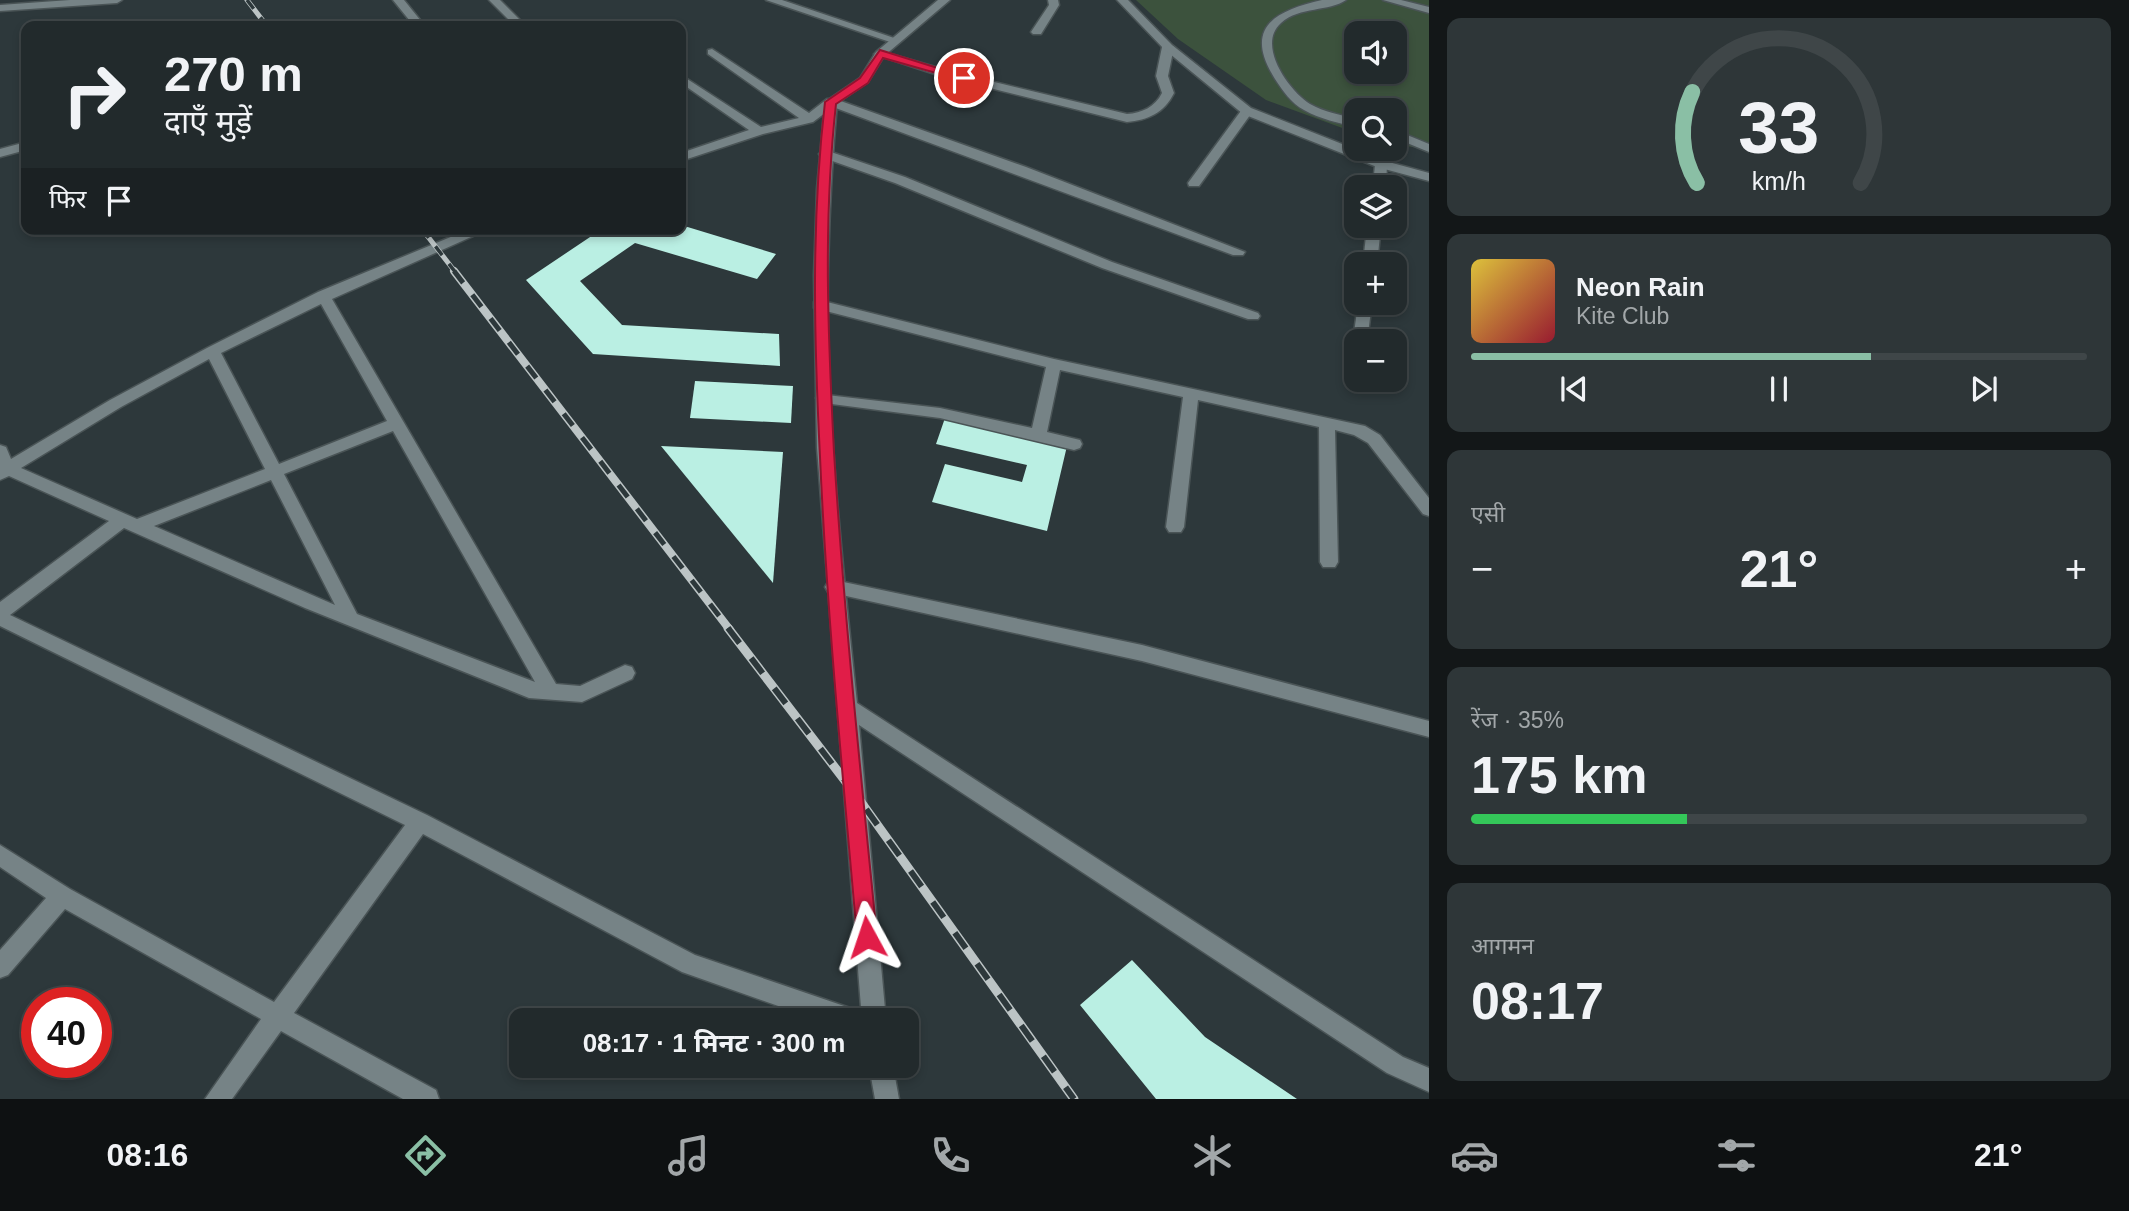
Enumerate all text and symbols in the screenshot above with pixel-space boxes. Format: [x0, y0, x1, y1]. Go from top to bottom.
map controls [1344, 21, 1407, 392]
button: sound [1344, 21, 1407, 84]
text: 270 m [164, 47, 303, 101]
pin [934, 48, 994, 108]
icon: right [49, 49, 140, 140]
icon: arrive [945, 59, 983, 97]
text: 33 [1739, 87, 1819, 168]
button: search [1344, 98, 1407, 161]
text: दाएँ मुड़ें [164, 104, 252, 140]
text: km/h [1752, 167, 1806, 195]
button: layers [1344, 175, 1407, 238]
icon: arrive [100, 182, 138, 220]
text: फिर [49, 184, 86, 214]
button: + [1344, 252, 1407, 315]
text: Neon Rain [1576, 272, 1705, 302]
text: Kite Club [1576, 303, 1669, 329]
button: − [1344, 329, 1407, 392]
icon: previous [1555, 370, 1593, 408]
icon: pause [1760, 370, 1798, 408]
icon: next [1965, 370, 2003, 408]
text: एसी [1471, 501, 1505, 527]
text: 21° [1740, 540, 1818, 598]
text: − [1471, 548, 1493, 590]
text: + [2065, 548, 2087, 590]
text: रेंज · 35% [1471, 707, 1564, 733]
text: 175 km [1471, 746, 1647, 804]
position arrow [830, 900, 904, 974]
text: आगमन [1471, 933, 1534, 959]
text: 08:17 [1471, 972, 1604, 1030]
speed limit sign: 40 [21, 987, 112, 1078]
text: 08:17 · 1 मिनट · 300 m [583, 1028, 845, 1058]
icon: directions [401, 1131, 450, 1180]
icon: music [664, 1131, 713, 1180]
icon: phone [926, 1131, 975, 1180]
icon: climate [1188, 1131, 1237, 1180]
icon: car [1450, 1131, 1499, 1180]
icon: filters [1712, 1131, 1761, 1180]
text: 08:16 [107, 1137, 188, 1173]
text: 21° [1974, 1137, 2022, 1173]

